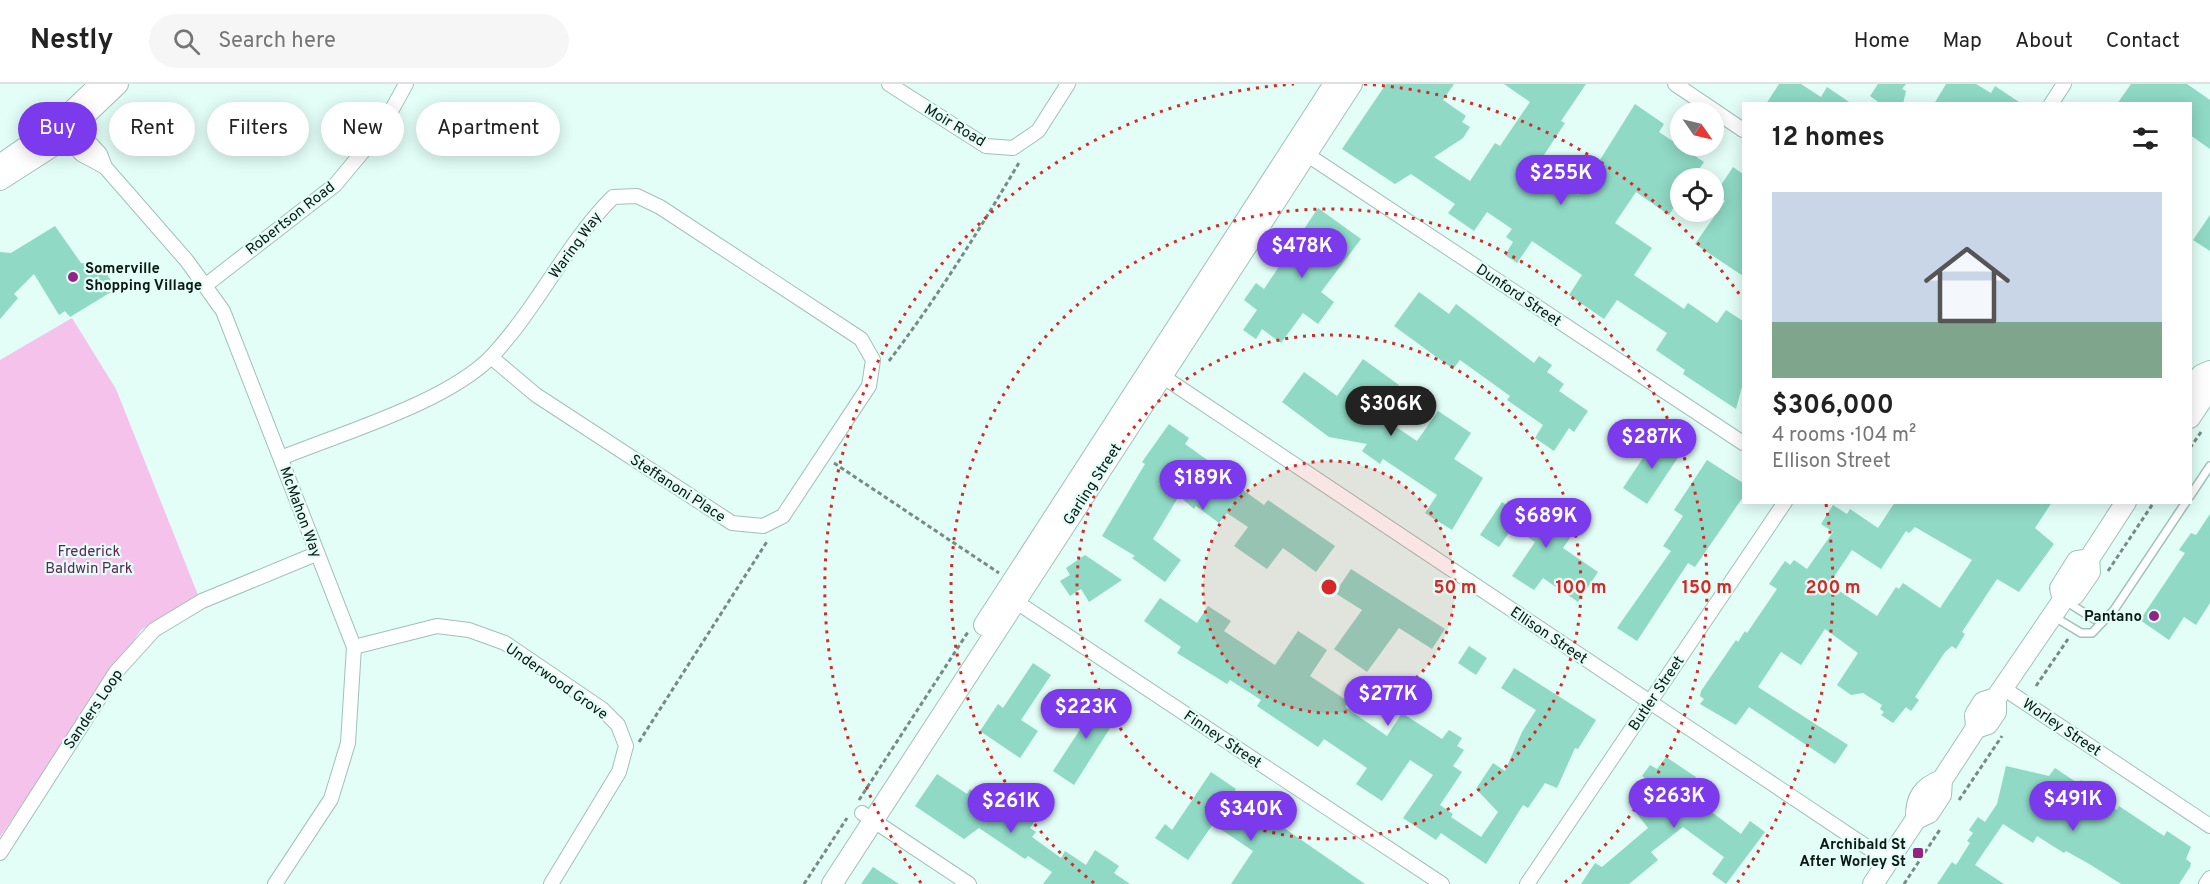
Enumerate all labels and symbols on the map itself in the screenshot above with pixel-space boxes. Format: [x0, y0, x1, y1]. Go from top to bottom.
street label: Moir Road [920, 101, 988, 152]
north arrow [1670, 102, 1724, 156]
pin: $255K [1519, 155, 1603, 206]
street label: Robertson Road [242, 178, 339, 260]
street label: Waring Way [546, 209, 607, 283]
pin: $478K [1260, 228, 1344, 279]
place label: Somerville Shopping Village [85, 260, 202, 296]
street label: Dunford Street [1472, 261, 1564, 332]
marker: Somerville Shopping Village [66, 270, 80, 284]
pin: $306K [1349, 386, 1433, 437]
pin: $287K [1610, 419, 1694, 470]
street label: Garling Street [1060, 440, 1127, 529]
street label: Steffanoni Place [626, 451, 729, 527]
pin: $189K [1161, 460, 1245, 511]
street label: McMahon Way [274, 464, 325, 561]
pin: $689K [1504, 498, 1588, 549]
park label: Frederick Baldwin Park [45, 543, 133, 579]
centre of rings [1319, 577, 1339, 597]
text: 50 m [1433, 577, 1477, 600]
text: 100 m [1555, 577, 1607, 600]
text: 150 m [1682, 577, 1732, 600]
text: 200 m [1805, 577, 1861, 600]
street label: Ellison Street [1506, 603, 1590, 669]
place label: Pantano [2084, 608, 2142, 627]
marker: Pantano [2147, 609, 2161, 623]
street label: Underwood Grove [501, 640, 611, 725]
street label: Butler Street [1625, 653, 1689, 735]
street label: Sanders Loop [61, 666, 128, 753]
pin: $277K [1346, 676, 1430, 727]
pin: $223K [1044, 689, 1128, 740]
street label: Worley Street [2018, 695, 2104, 762]
street label: Finney Street [1180, 707, 1265, 773]
pin: $263K [1632, 778, 1716, 829]
pin: $491K [2031, 781, 2115, 832]
pin: $261K [969, 783, 1053, 834]
pin: $340K [1209, 791, 1293, 842]
place label: Archibald St After Worley St [1799, 836, 1906, 872]
marker: Archibald St After Worley St [1911, 846, 1925, 860]

